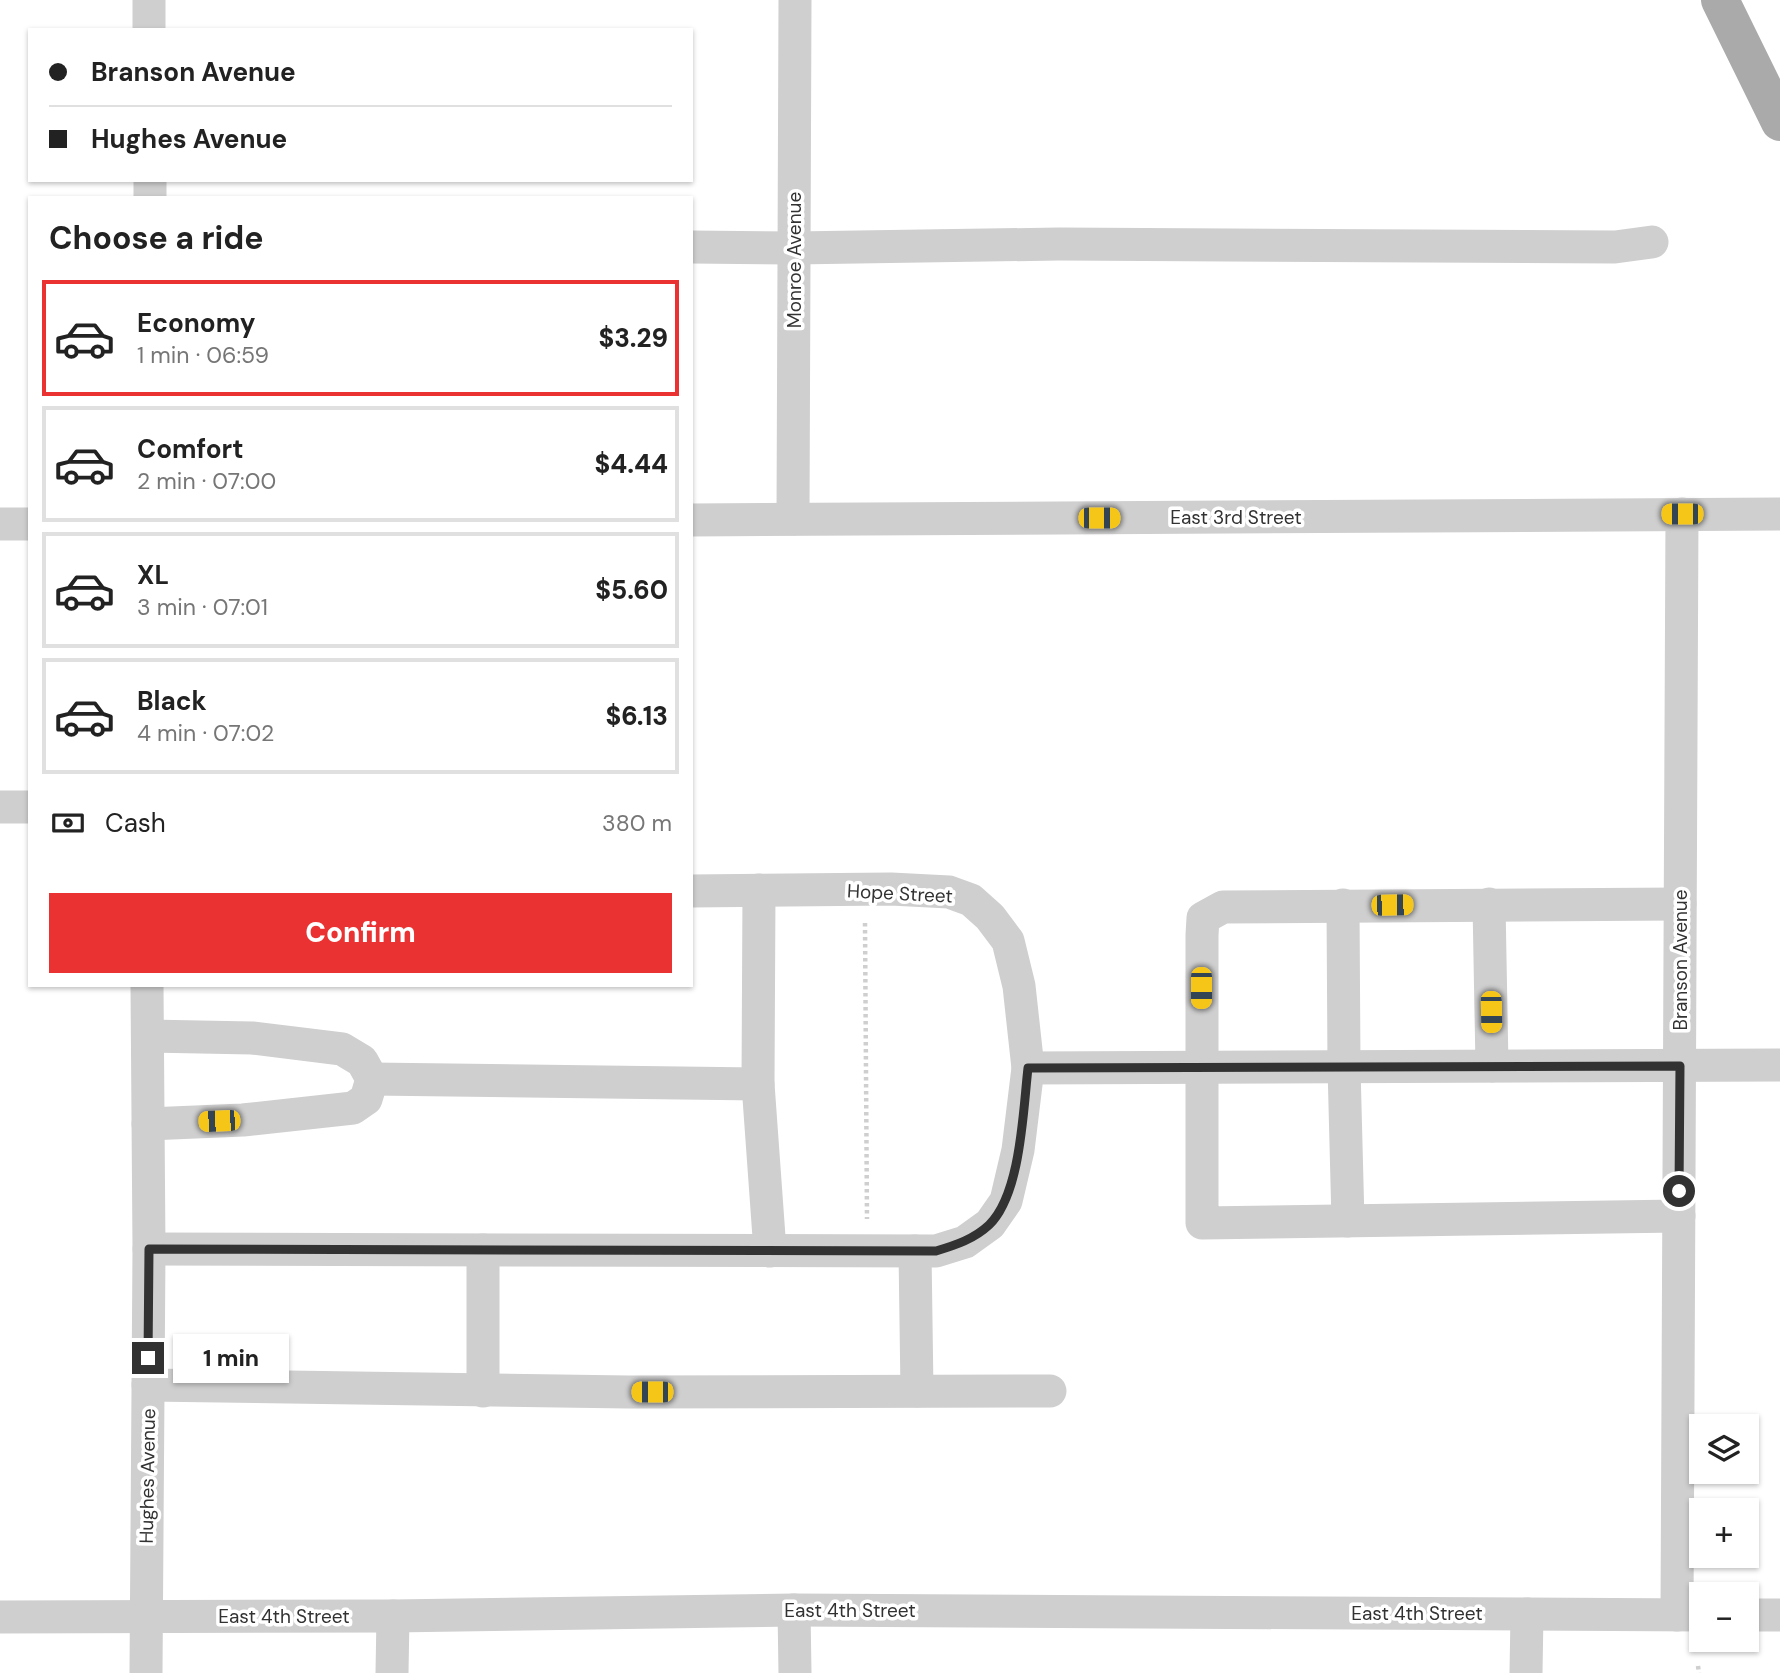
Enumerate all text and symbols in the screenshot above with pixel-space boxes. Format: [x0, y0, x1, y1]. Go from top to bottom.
text: Branson Avenue [91, 55, 296, 89]
text: Hughes Avenue [91, 122, 287, 156]
street label: Monroe Avenue [782, 192, 807, 328]
text: Choose a ride [49, 217, 264, 259]
text: Economy [137, 306, 255, 340]
icon: car [53, 307, 116, 370]
text: $3.29 [598, 321, 668, 355]
text: 1 min · 06:59 [137, 340, 269, 370]
text: Comfort [137, 432, 243, 466]
icon: car [53, 433, 116, 496]
text: $4.44 [594, 447, 668, 481]
text: 2 min · 07:00 [137, 466, 276, 496]
car [1662, 504, 1704, 525]
street label: East 3rd Street [1170, 505, 1302, 530]
car [1079, 508, 1121, 529]
text: XL [137, 558, 169, 592]
icon: car [53, 559, 116, 622]
text: $5.60 [595, 573, 668, 607]
text: 3 min · 07:01 [137, 592, 268, 622]
text: Black [137, 684, 207, 718]
icon: car [53, 685, 116, 748]
text: $6.13 [605, 699, 668, 733]
text: 4 min · 07:02 [137, 718, 274, 748]
icon: cash [49, 804, 87, 842]
text: Cash [105, 806, 166, 840]
text: 380 m [602, 808, 672, 838]
street label: Hope Street [846, 878, 953, 909]
street label: Branson Avenue [1668, 889, 1693, 1031]
button: Confirm [49, 893, 672, 973]
car [1371, 894, 1414, 916]
car [1191, 967, 1212, 1009]
car [1481, 991, 1502, 1033]
car [198, 1110, 241, 1132]
route start [1663, 1175, 1695, 1207]
callout: 1 min [172, 1334, 288, 1382]
route end [132, 1342, 164, 1374]
text: 1 min [203, 1343, 259, 1373]
car [632, 1382, 674, 1403]
street label: Hughes Avenue [134, 1408, 161, 1544]
map controls [1689, 1414, 1759, 1652]
button: layers [1689, 1414, 1759, 1484]
button: + [1689, 1498, 1759, 1568]
button: − [1689, 1582, 1759, 1652]
street label: East 4th Street [784, 1598, 916, 1623]
street label: East 4th Street [1351, 1601, 1483, 1626]
street label: East 4th Street [218, 1604, 350, 1629]

